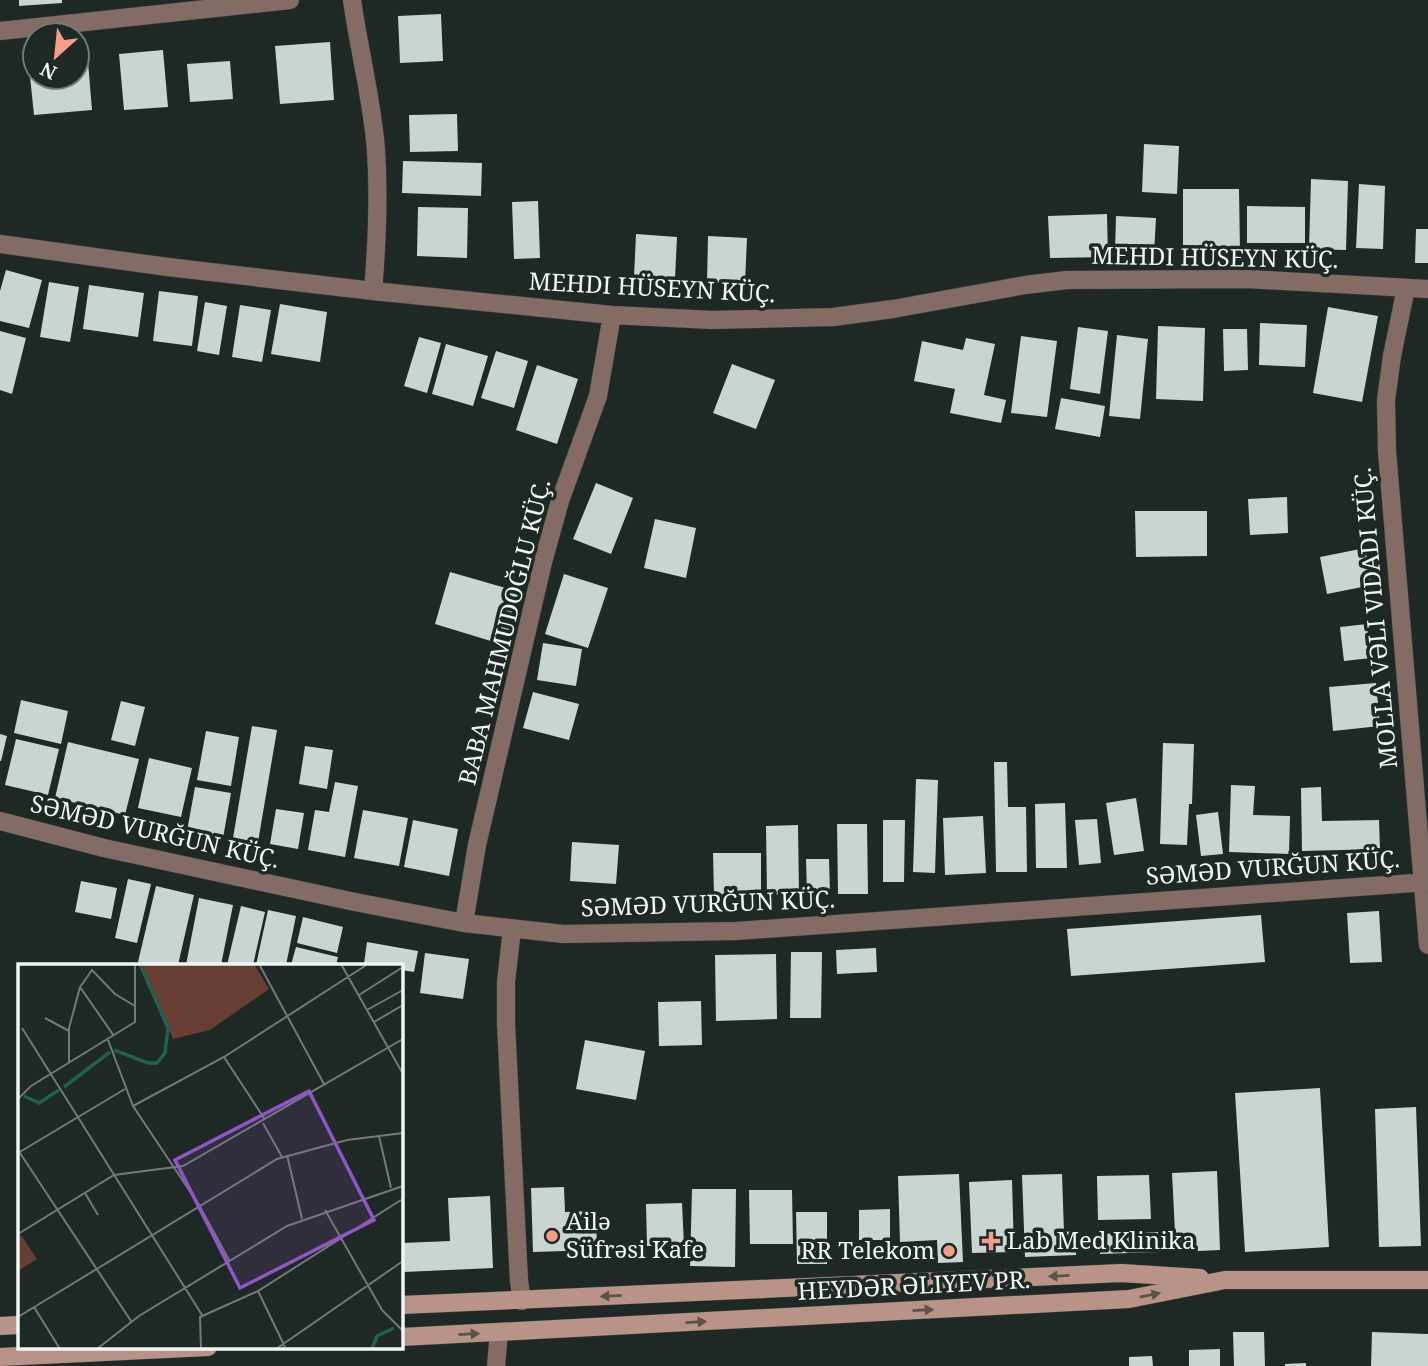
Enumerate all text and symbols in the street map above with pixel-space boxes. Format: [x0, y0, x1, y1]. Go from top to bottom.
north arrow [21, 21, 91, 91]
text: N [36, 56, 61, 86]
street label: MEHDI HÜSEYN KÜÇ. [1091, 238, 1339, 275]
street label: MEHDI HÜSEYN KÜÇ. [528, 264, 776, 309]
street label: MOLLA VƏLI VIDADI KÜÇ. [1345, 466, 1404, 770]
street label: BABA MAHMUDOĞLU KÜÇ. [450, 475, 558, 788]
street label: SƏMƏD VURĞUN KÜÇ. [28, 786, 283, 875]
street label: SƏMƏD VURĞUN KÜÇ. [1145, 841, 1401, 892]
street label: SƏMƏD VURĞUN KÜÇ. [580, 882, 836, 923]
inset map [18, 964, 402, 1348]
place label: Ailə Süfrəsi Kafe [566, 1204, 704, 1265]
place label: Lab Med Klinika [1007, 1223, 1195, 1256]
marker: Ailə Süfrəsi Kafe [544, 1228, 560, 1244]
marker: Lab Med Klinika [981, 1231, 1001, 1251]
place label: RR Telekom [801, 1233, 935, 1266]
marker: RR Telekom [941, 1243, 957, 1259]
street label: HEYDƏR ƏLIYEV PR. [797, 1262, 1031, 1307]
one-way arrow [1048, 1270, 1070, 1281]
one-way arrow [1139, 1289, 1161, 1300]
one-way arrow [600, 1291, 622, 1302]
one-way arrow [913, 1304, 935, 1315]
one-way arrow [685, 1316, 707, 1327]
one-way arrow [458, 1328, 480, 1339]

